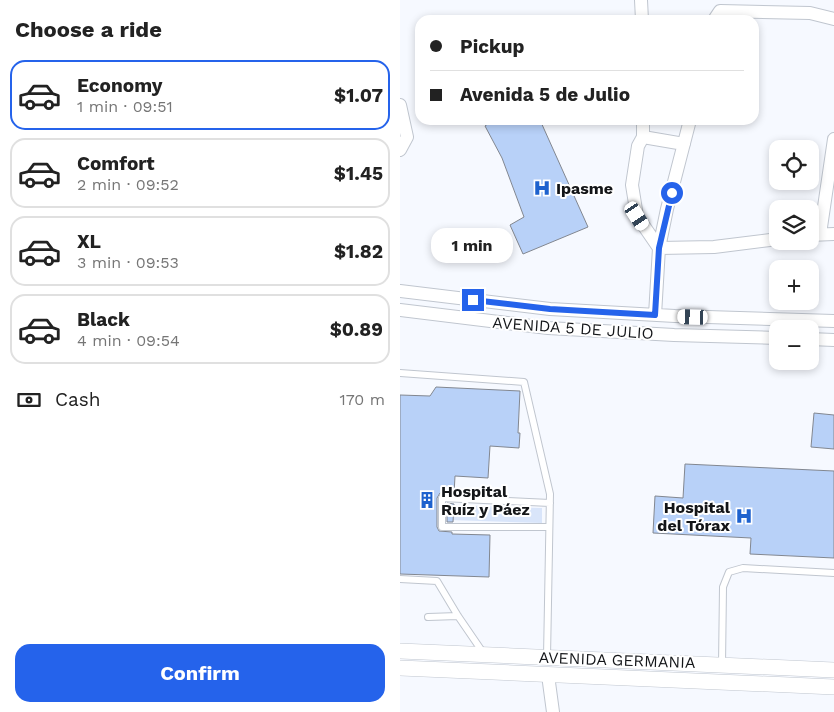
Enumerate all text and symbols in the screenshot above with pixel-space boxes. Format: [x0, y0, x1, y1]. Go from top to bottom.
text: Choose a ride [15, 17, 162, 42]
text: Pickup [460, 35, 524, 58]
icon: car [17, 73, 62, 118]
text: Economy [77, 74, 162, 97]
text: Avenida 5 de Julio [460, 83, 630, 106]
text: $1.07 [334, 84, 383, 107]
text: 1 min · 09:51 [77, 97, 173, 116]
map controls [769, 140, 819, 370]
button: locate [769, 140, 819, 190]
icon: car [17, 151, 62, 196]
text: Comfort [77, 152, 155, 175]
text: $1.45 [334, 162, 383, 185]
text: 2 min · 09:52 [77, 175, 179, 194]
hospital icon: Ipasme [532, 178, 552, 198]
place label: Ipasme [556, 179, 613, 198]
route start [661, 182, 683, 204]
car [622, 199, 651, 233]
button: layers [769, 200, 819, 250]
callout: 1 min [432, 228, 514, 262]
icon: car [17, 229, 62, 274]
text: XL [77, 230, 101, 253]
text: 1 min [451, 236, 493, 255]
text: $1.82 [334, 240, 383, 263]
text: 3 min · 09:53 [77, 253, 179, 272]
button: + [769, 260, 819, 310]
route end [462, 289, 484, 311]
icon: car [17, 307, 62, 352]
text: Black [77, 308, 130, 331]
car [677, 309, 708, 325]
street label: AVENIDA 5 DE JULIO [492, 313, 654, 343]
text: $0.89 [330, 318, 383, 341]
button: − [769, 320, 819, 370]
text: 4 min · 09:54 [77, 331, 180, 350]
icon: cash [15, 386, 43, 414]
text: Cash [55, 388, 101, 411]
text: 170 m [339, 390, 385, 409]
place label: Hospital Ruíz y Páez [441, 482, 530, 519]
building icon: Hospital Ruíz y Páez [417, 490, 437, 510]
place label: Hospital del Tórax [657, 498, 731, 535]
hospital icon: Hospital del Tórax [734, 506, 754, 526]
button: Confirm [15, 644, 385, 702]
street label: AVENIDA GERMANIA [538, 648, 696, 672]

